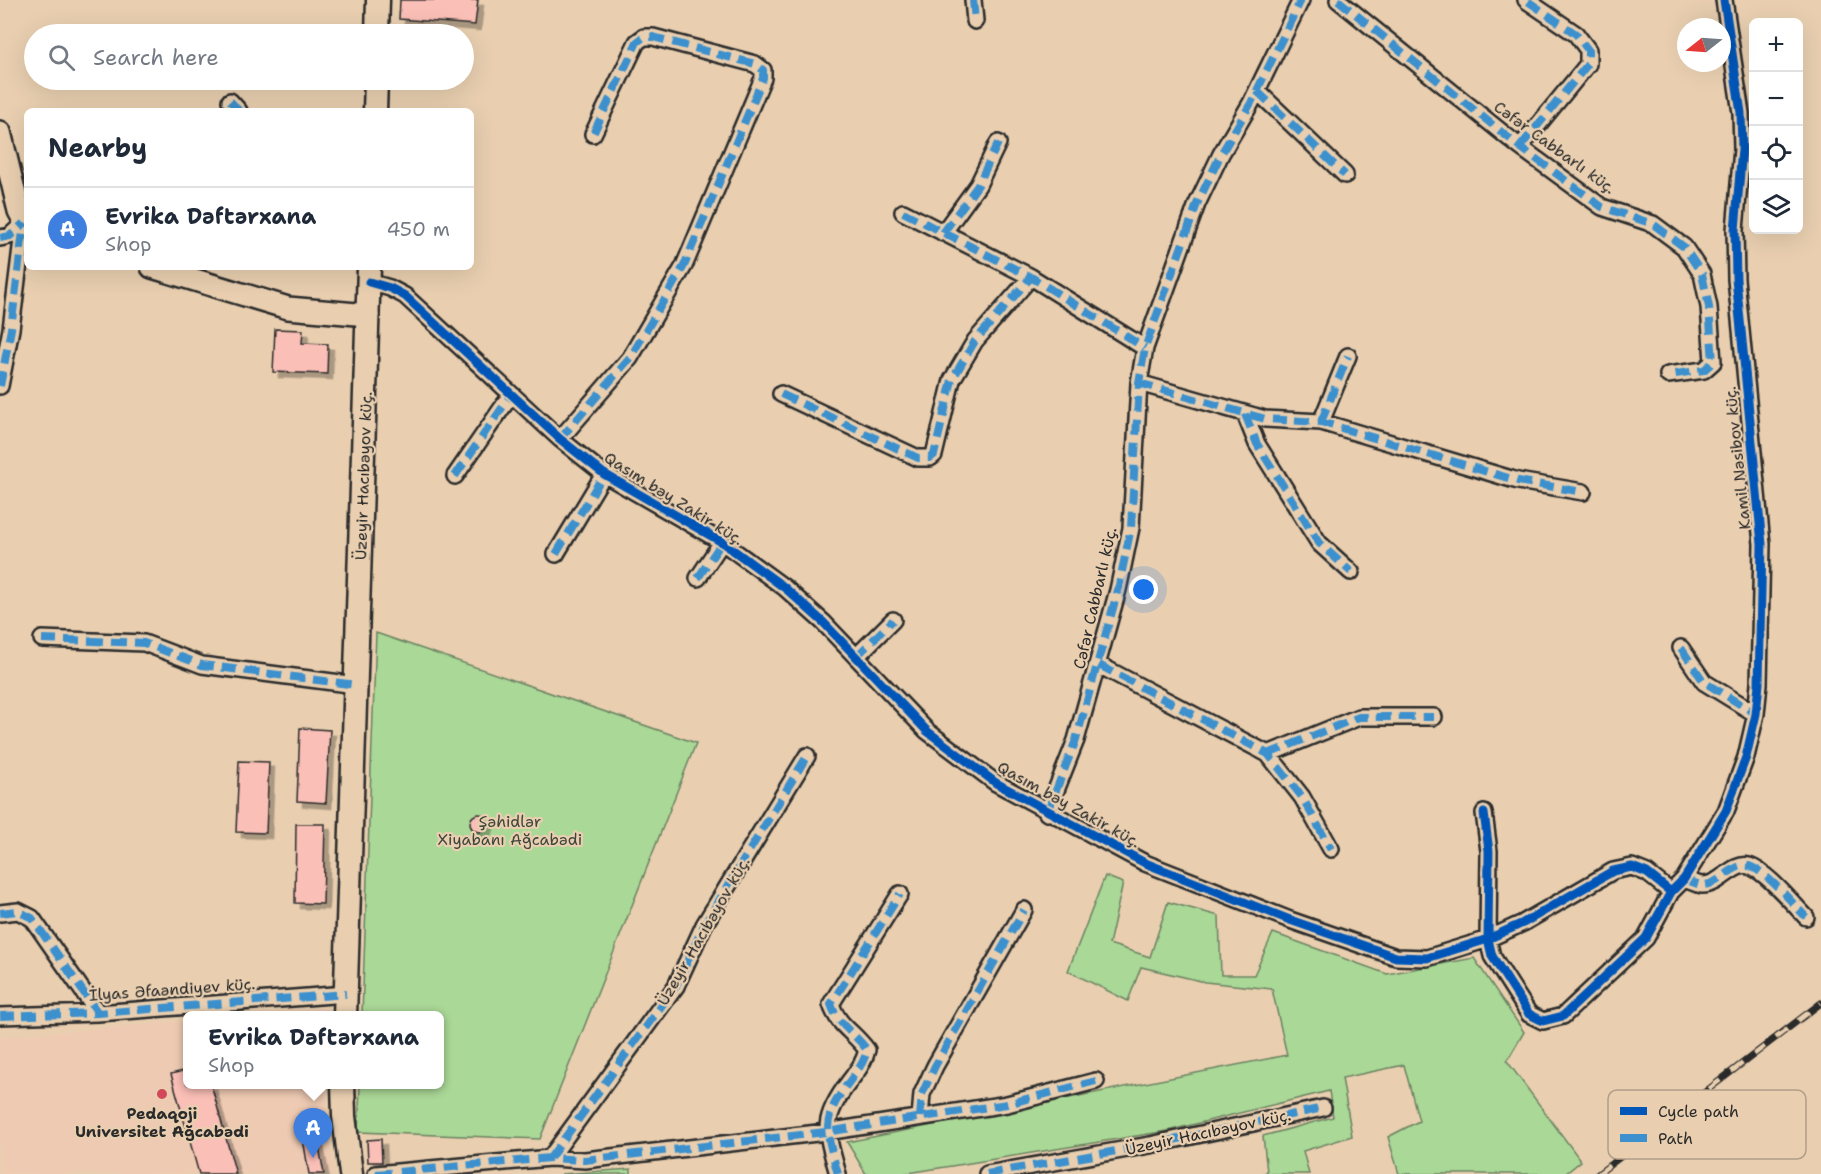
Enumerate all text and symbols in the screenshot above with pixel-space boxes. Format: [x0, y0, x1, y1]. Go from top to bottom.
north arrow [1677, 18, 1731, 72]
map controls [1749, 18, 1803, 234]
button: + [1749, 18, 1803, 72]
search box [24, 24, 474, 90]
icon: search [45, 41, 78, 74]
text: Search here [93, 43, 219, 72]
button: − [1749, 72, 1803, 126]
street label: Cəfər Cabbarlı küç. [1490, 96, 1620, 198]
button: locate [1749, 126, 1803, 180]
text: Nearby [48, 130, 147, 165]
button: layers [1749, 180, 1803, 234]
text: Evrika Dəftərxana [105, 202, 316, 231]
text: A [60, 216, 75, 242]
text: 450 m [386, 216, 450, 242]
text: Shop [105, 231, 152, 257]
street label: Kamil Nəsibov küç. [1719, 385, 1755, 531]
street label: Üzeyir Hacıbəyov küç. [350, 391, 376, 561]
street label: Qasım bəy Zakir küç. [600, 447, 748, 549]
street label: Cəfər Cabbarlı küç. [1068, 525, 1122, 671]
your location [1129, 575, 1158, 604]
street label: Qasım bəy Zakir küç. [994, 756, 1144, 852]
park label: Şəhidlər Xiyabanı Ağcabədi [438, 811, 582, 850]
street label: Üzeyir Hacıbəyov küç. [652, 853, 754, 1009]
street label: İlyas Əfaəndiyev küç. [88, 973, 256, 1005]
popup [183, 1011, 444, 1089]
text: Evrika Dəftərxana [208, 1023, 419, 1052]
text: Shop [208, 1052, 255, 1078]
marker: Pedaqoji Universitet Ağcabədi [155, 1087, 169, 1101]
legend [1608, 1090, 1806, 1159]
text: Cycle path [1658, 1101, 1739, 1122]
place label: Pedaqoji Universitet Ağcabədi [75, 1103, 249, 1142]
street label: Üzeyir Hacıbəyov küç. [1123, 1104, 1293, 1160]
pin: A [294, 1108, 332, 1158]
text: Path [1658, 1128, 1693, 1149]

